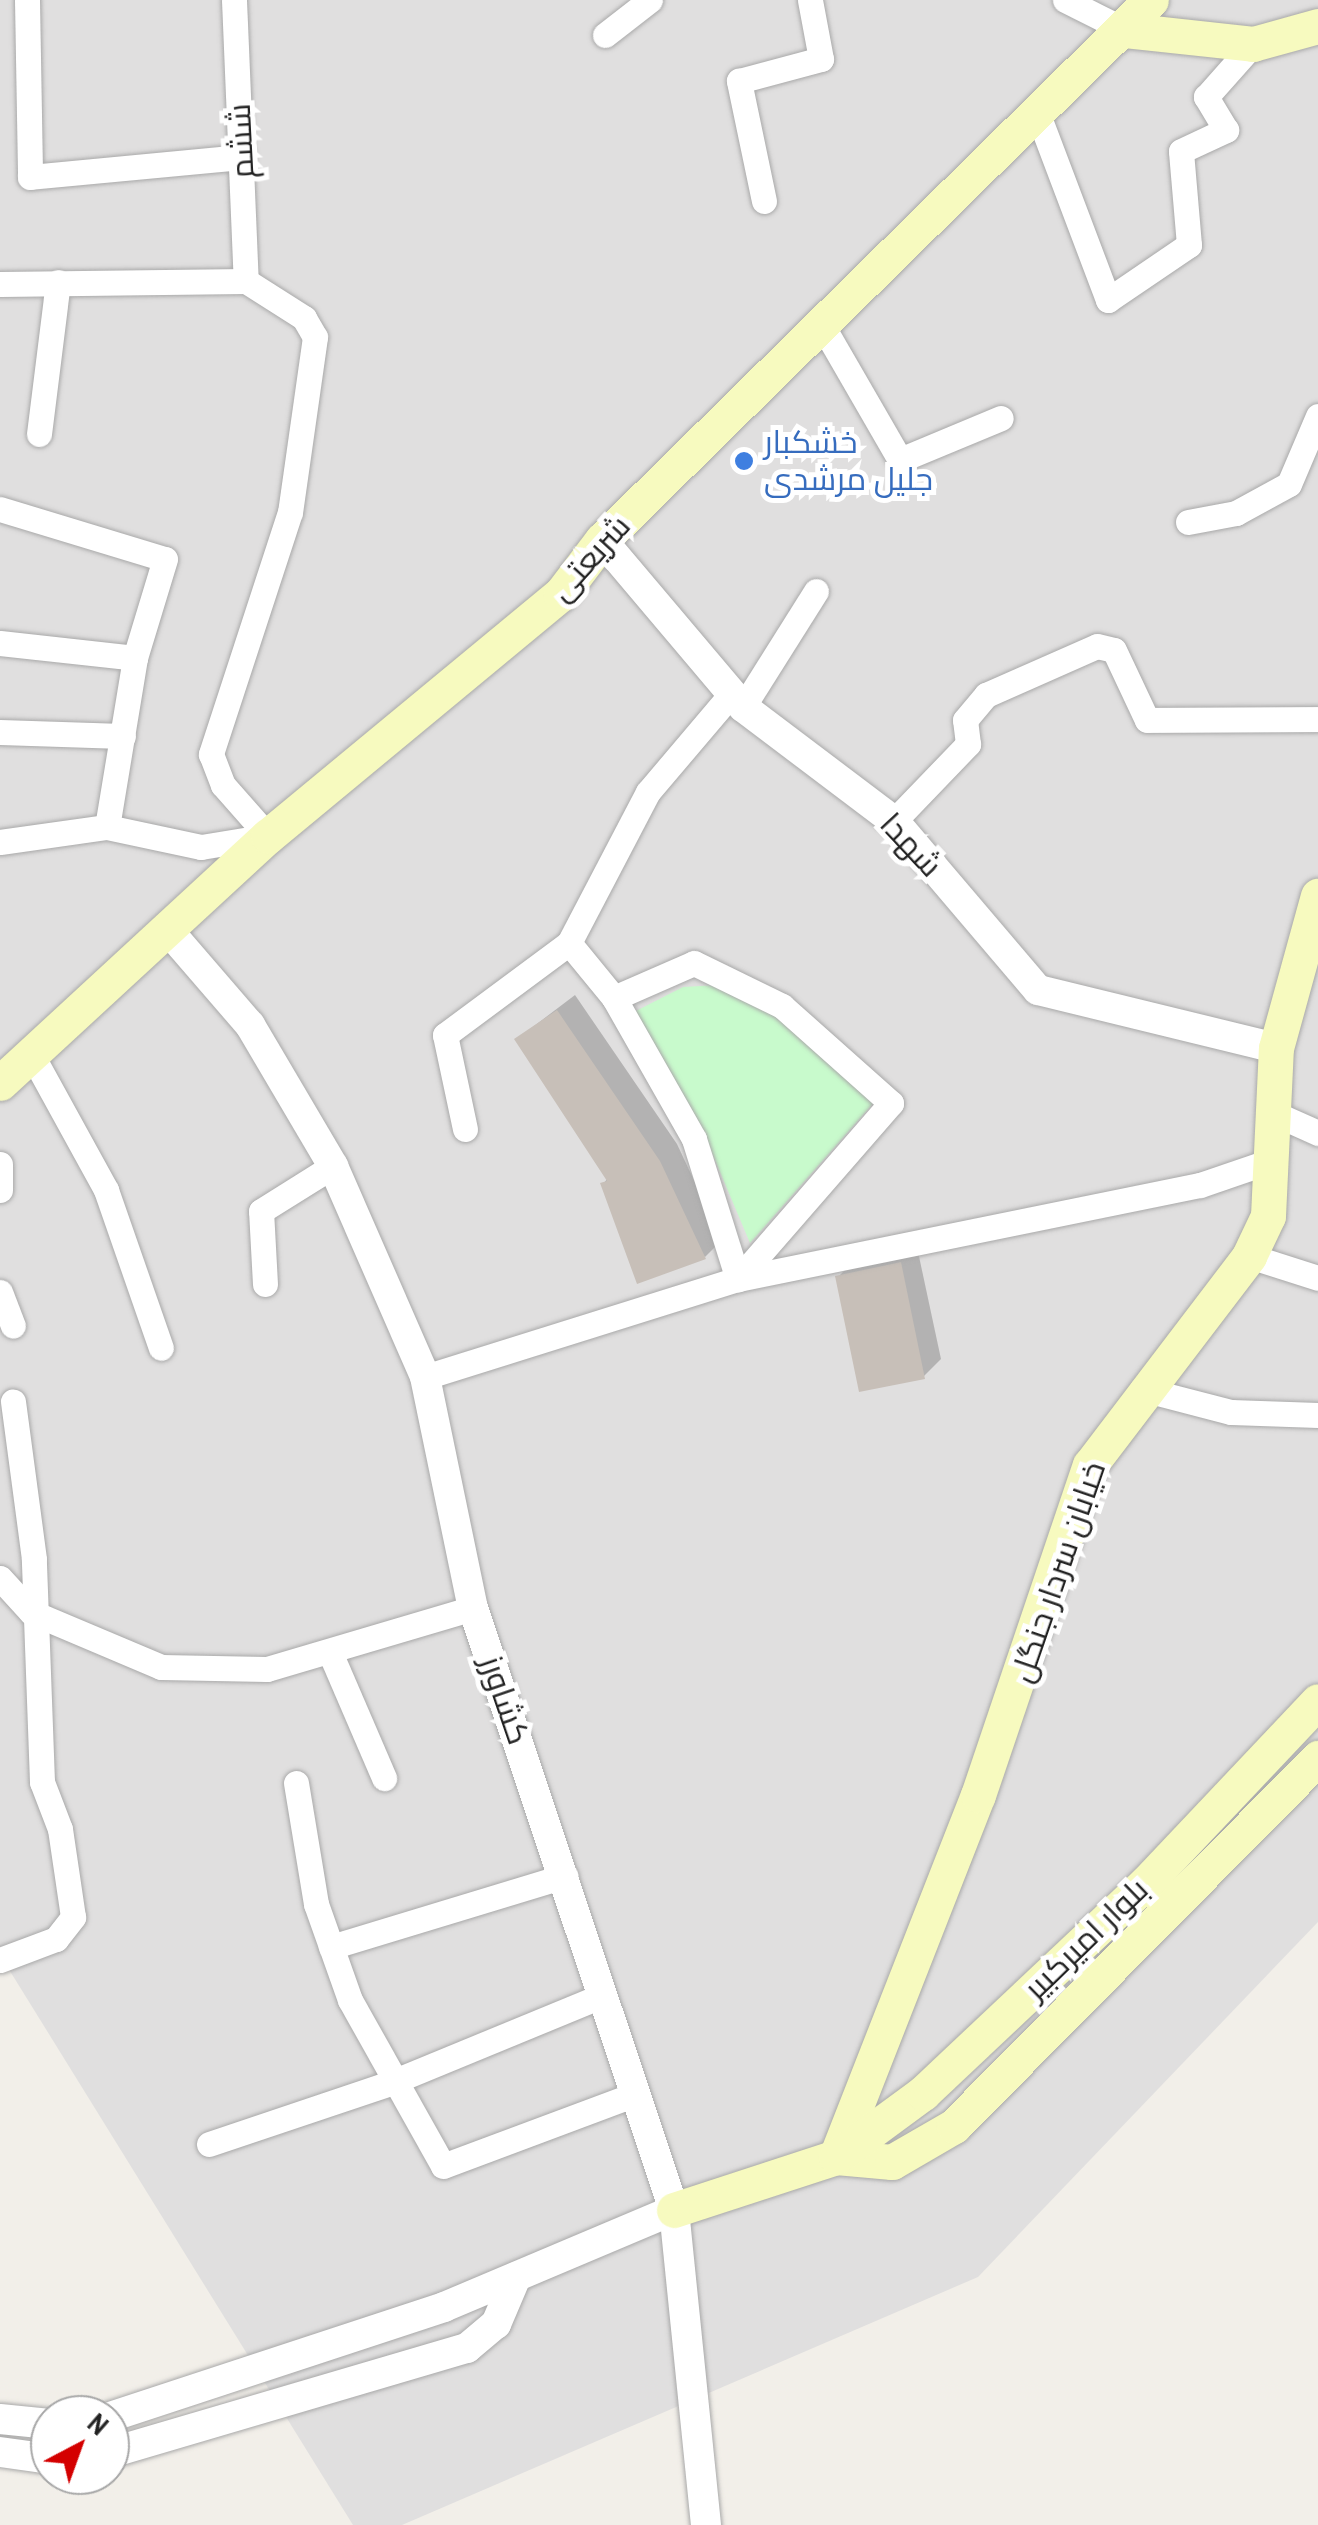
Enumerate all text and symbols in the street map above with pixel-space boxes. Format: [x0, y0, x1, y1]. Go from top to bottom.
street label: ششم [220, 103, 262, 179]
place label: خشکبار جلیل مرشدی [764, 424, 933, 499]
marker: خشکبار جلیل مرشدی [733, 450, 755, 472]
street label: شریعتی [542, 507, 638, 609]
street label: شهدا [872, 805, 950, 885]
street label: خیابان سردار جنگل [1002, 1457, 1114, 1687]
street label: کشاورز [472, 1651, 538, 1749]
street label: بلوار امیرکبیر [1016, 1870, 1156, 2008]
north arrow [30, 2395, 130, 2495]
text: N [80, 2404, 117, 2444]

